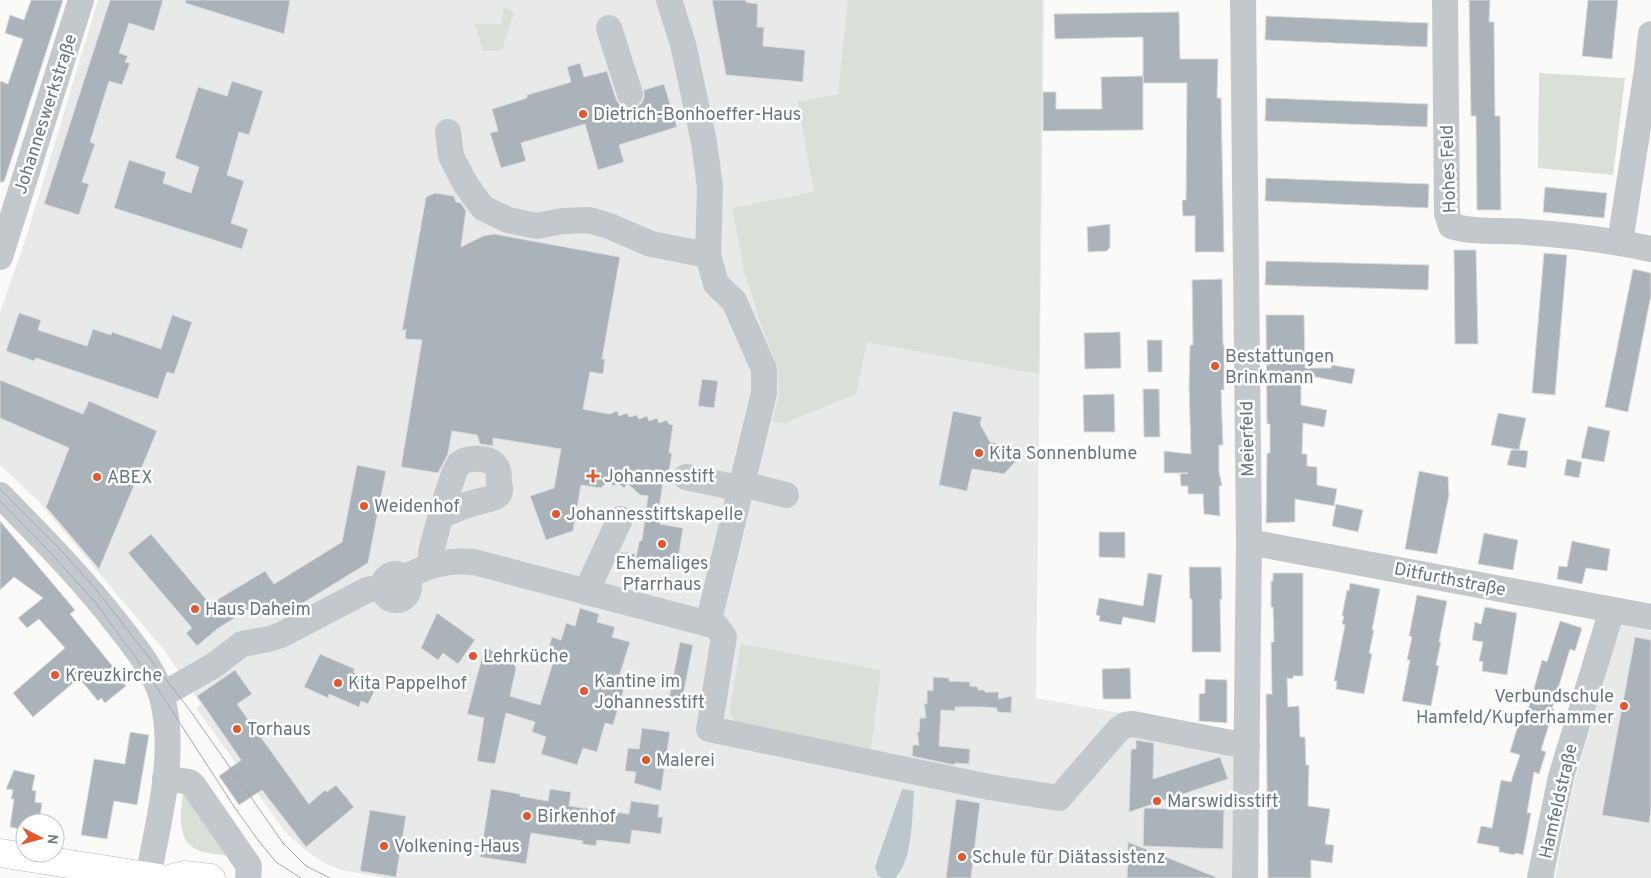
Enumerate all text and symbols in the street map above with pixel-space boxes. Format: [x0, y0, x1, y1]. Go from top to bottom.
street label: Johanneswerkstraße [10, 31, 83, 197]
place label: Dietrich-Bonhoeffer-Haus [593, 104, 801, 127]
marker: Dietrich-Bonhoeffer-Haus [577, 108, 589, 120]
street label: Hohes Feld [1436, 124, 1463, 214]
place label: Bestattungen Brinkmann [1225, 346, 1334, 390]
marker: Bestattungen Brinkmann [1209, 360, 1221, 372]
street label: Meierfeld [1236, 401, 1261, 477]
place label: Kita Sonnenblume [989, 443, 1137, 466]
marker: Kita Sonnenblume [973, 447, 985, 459]
place label: Johannesstift [604, 466, 715, 489]
place label: ABEX [107, 467, 152, 490]
marker: Johannesstift [586, 469, 600, 483]
marker: ABEX [91, 471, 103, 483]
place label: Weidenhof [374, 496, 459, 519]
marker: Weidenhof [358, 500, 370, 512]
place label: Johannesstiftskapelle [566, 504, 743, 527]
marker: Johannesstiftskapelle [550, 508, 562, 520]
marker: Ehemaliges Pfarrhaus [656, 538, 668, 550]
place label: Ehemaliges Pfarrhaus [615, 553, 709, 597]
street label: Ditfurthstraße [1392, 558, 1508, 603]
place label: Haus Daheim [205, 599, 311, 622]
marker: Haus Daheim [189, 603, 201, 615]
place label: Lehrküche [483, 646, 569, 669]
marker: Lehrküche [467, 650, 479, 662]
place label: Kreuzkirche [65, 665, 162, 688]
marker: Kreuzkirche [49, 669, 61, 681]
place label: Kantine im Johannesstift [594, 671, 705, 715]
place label: Kita Pappelhof [348, 673, 467, 696]
marker: Kita Pappelhof [332, 677, 344, 689]
marker: Kantine im Johannesstift [578, 685, 590, 697]
place label: Verbundschule Hamfeld/Kupferhammer [1416, 686, 1614, 730]
marker: Verbundschule Hamfeld/Kupferhammer [1618, 700, 1630, 712]
place label: Torhaus [247, 719, 311, 742]
marker: Torhaus [231, 723, 243, 735]
street label: Hamfeldstraße [1535, 742, 1584, 861]
place label: Malerei [656, 750, 715, 773]
marker: Malerei [640, 754, 652, 766]
place label: Marswidisstift [1167, 791, 1279, 814]
marker: Marswidisstift [1151, 795, 1163, 807]
place label: Birkenhof [537, 806, 616, 829]
marker: Birkenhof [521, 810, 533, 822]
north arrow [15, 813, 65, 863]
text: N [42, 833, 60, 845]
place label: Volkening-Haus [394, 836, 520, 859]
marker: Volkening-Haus [378, 840, 390, 852]
place label: Schule für Diätassistenz [972, 847, 1166, 870]
marker: Schule für Diätassistenz [956, 851, 968, 863]

